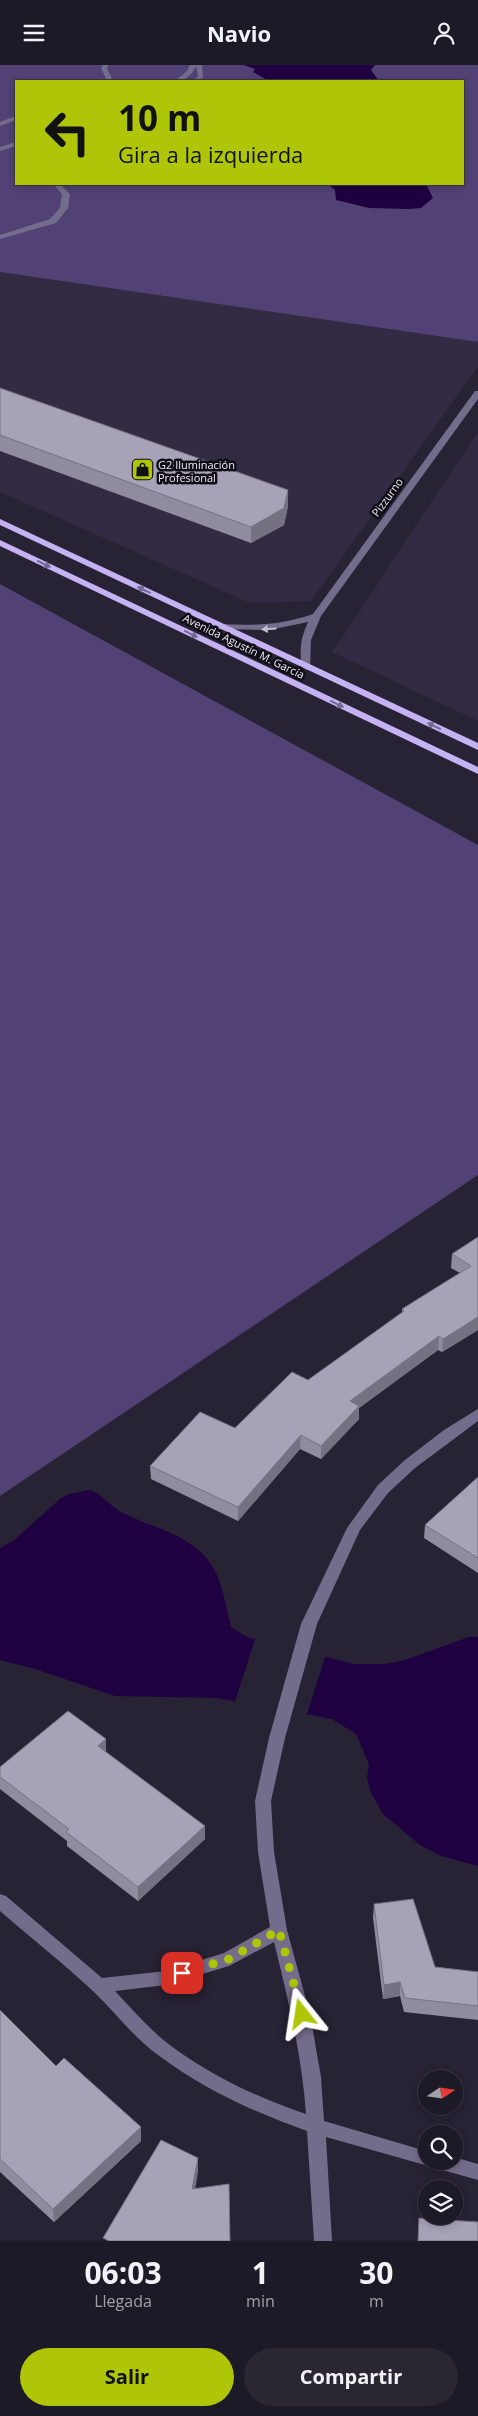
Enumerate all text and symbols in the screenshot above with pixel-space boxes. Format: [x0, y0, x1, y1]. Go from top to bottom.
text: Navio [207, 18, 271, 48]
icon: menu [20, 19, 48, 47]
icon: person [430, 19, 458, 47]
text: 10 m [118, 94, 201, 141]
icon: left [35, 100, 100, 165]
text: Gira a la izquierda [118, 139, 303, 169]
place label: G2 Iluminación Profesional [158, 457, 235, 485]
shop icon: G2 Iluminación Profesional [130, 458, 154, 482]
street label: Pizzurno [368, 474, 406, 519]
one-way arrow [37, 561, 51, 569]
one-way arrow [137, 586, 151, 594]
street label: Avenida Agustín M. García [181, 610, 307, 682]
one-way arrow [261, 625, 277, 633]
one-way arrow [184, 631, 198, 639]
one-way arrow [330, 701, 344, 709]
one-way arrow [427, 722, 441, 730]
pin [161, 1952, 203, 1994]
icon: arrive [168, 1959, 196, 1987]
position arrow [275, 1987, 327, 2039]
north arrow [418, 2070, 462, 2115]
map controls [418, 2070, 463, 2225]
button: search [418, 2125, 463, 2170]
button: layers [418, 2180, 463, 2225]
text: 06:03 [84, 2252, 162, 2293]
text: 1 [252, 2252, 269, 2293]
text: 30 [359, 2252, 394, 2293]
text: Llegada [94, 2290, 152, 2312]
text: min [246, 2290, 275, 2312]
text: m [369, 2290, 384, 2312]
button: Salir [20, 2348, 234, 2406]
button: Compartir [244, 2348, 458, 2406]

